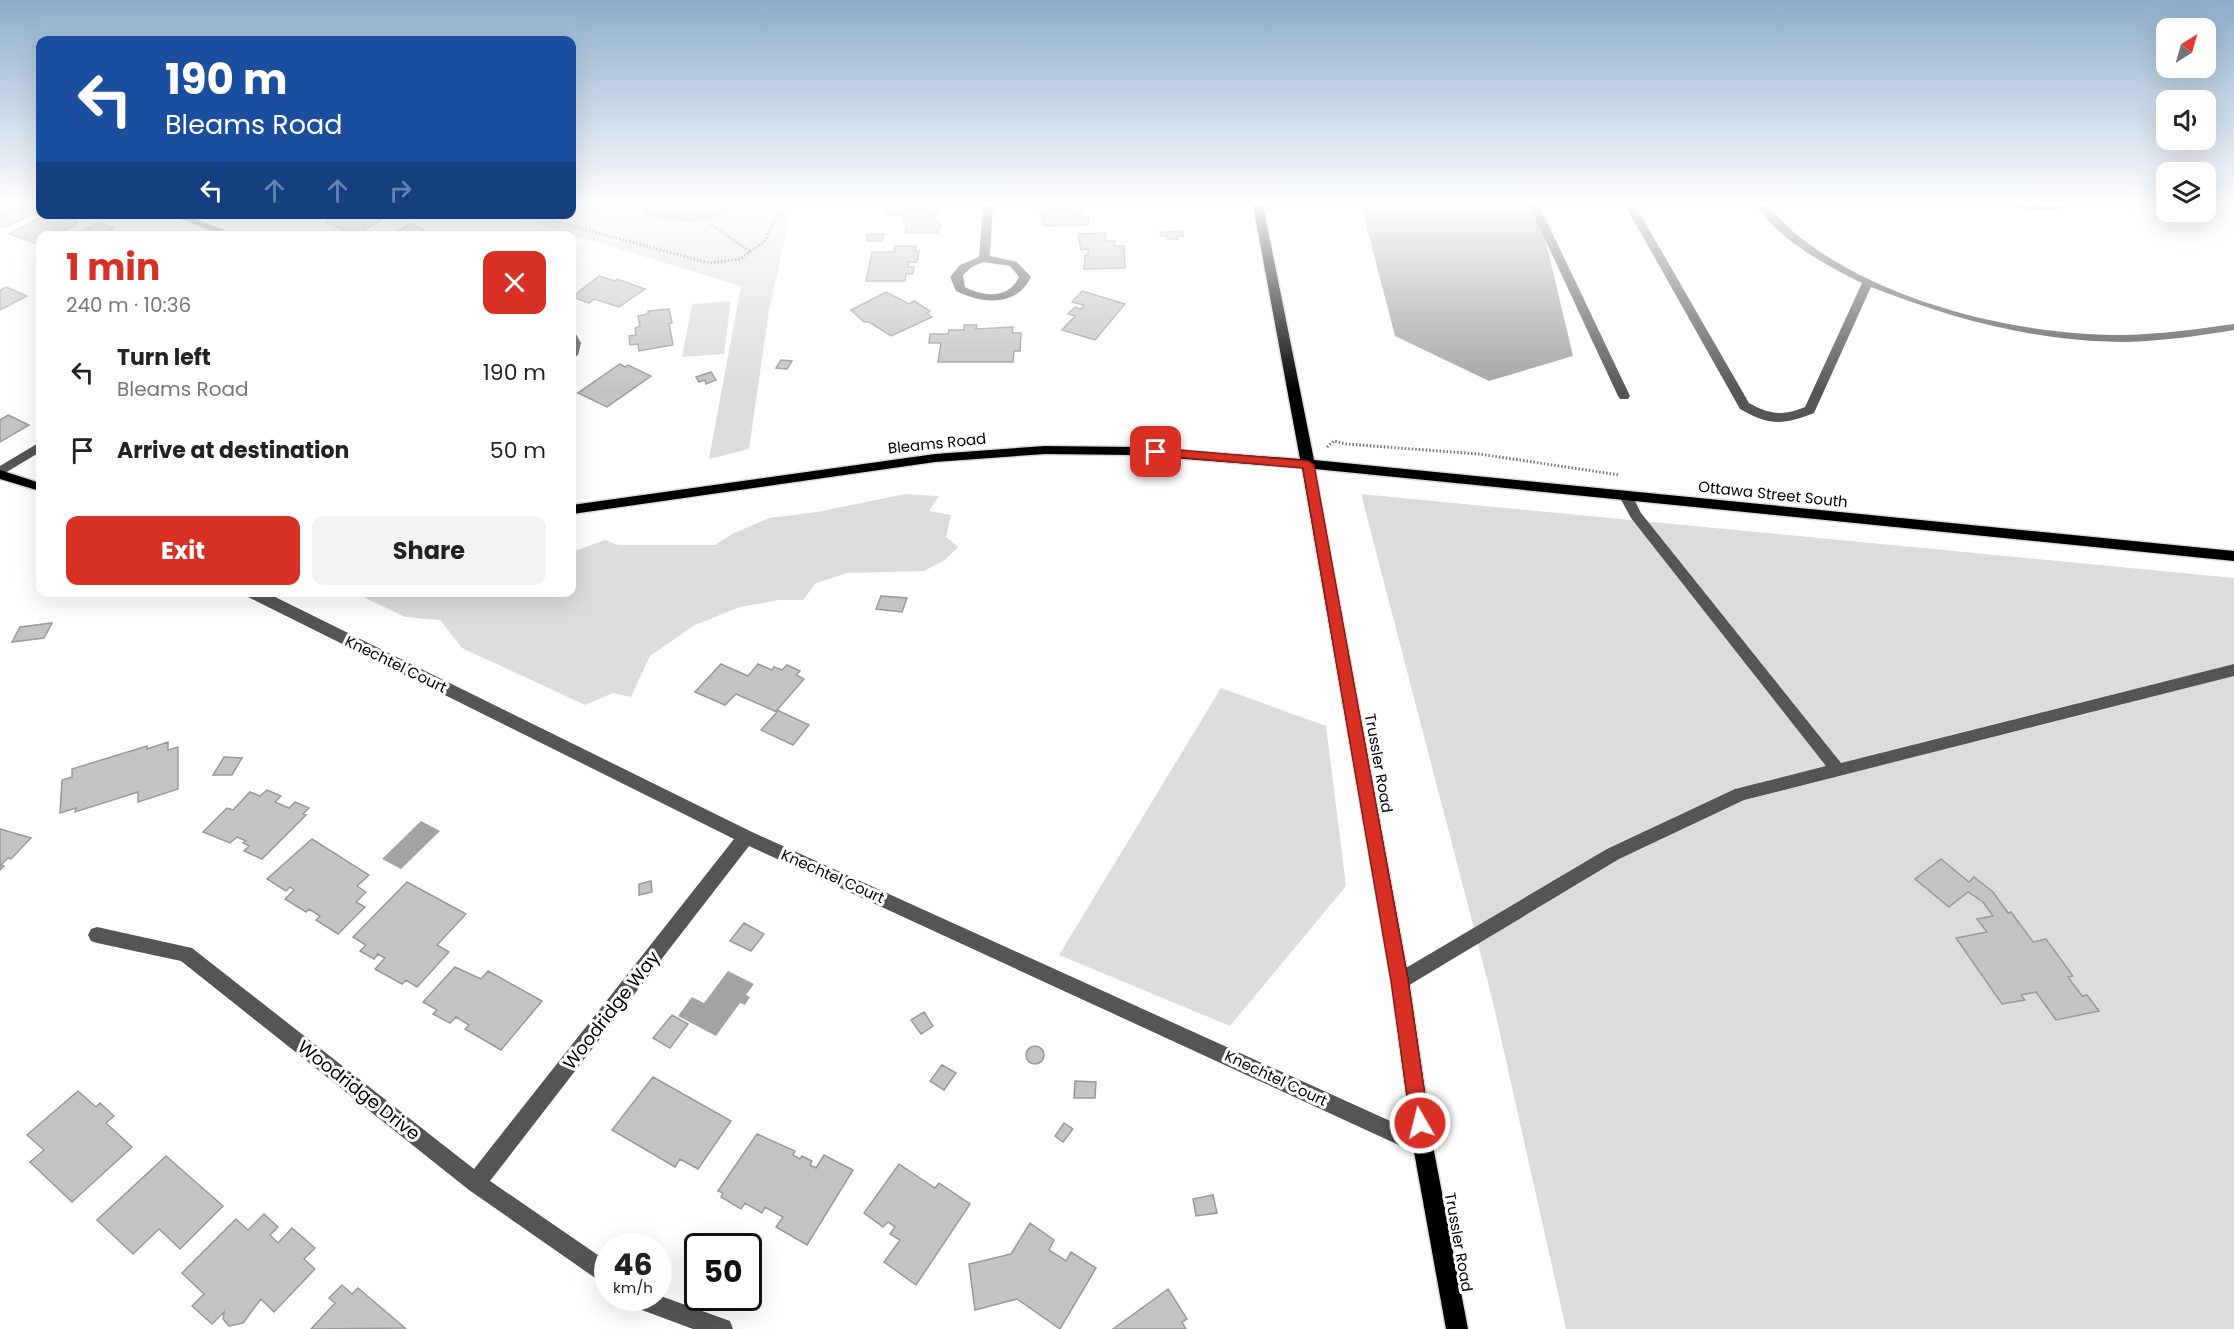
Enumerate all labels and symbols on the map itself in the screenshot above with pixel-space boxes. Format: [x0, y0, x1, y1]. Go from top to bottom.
north arrow [2156, 18, 2216, 78]
pin [1130, 426, 1181, 477]
street label: Bleams Road [887, 427, 987, 459]
street label: Ottawa Street South [1697, 476, 1849, 512]
street label: Knechtel Court [342, 630, 450, 698]
street label: Trussler Road [1360, 712, 1398, 814]
street label: Knechtel Court [778, 844, 888, 908]
street label: Woodridge Way [557, 946, 665, 1074]
street label: Woodridge Drive [292, 1034, 426, 1146]
street label: Knechtel Court [1221, 1045, 1331, 1111]
position arrow [1388, 1091, 1452, 1155]
street label: Trussler Road [1440, 1191, 1478, 1293]
speed limit sign: 50 [684, 1233, 762, 1311]

